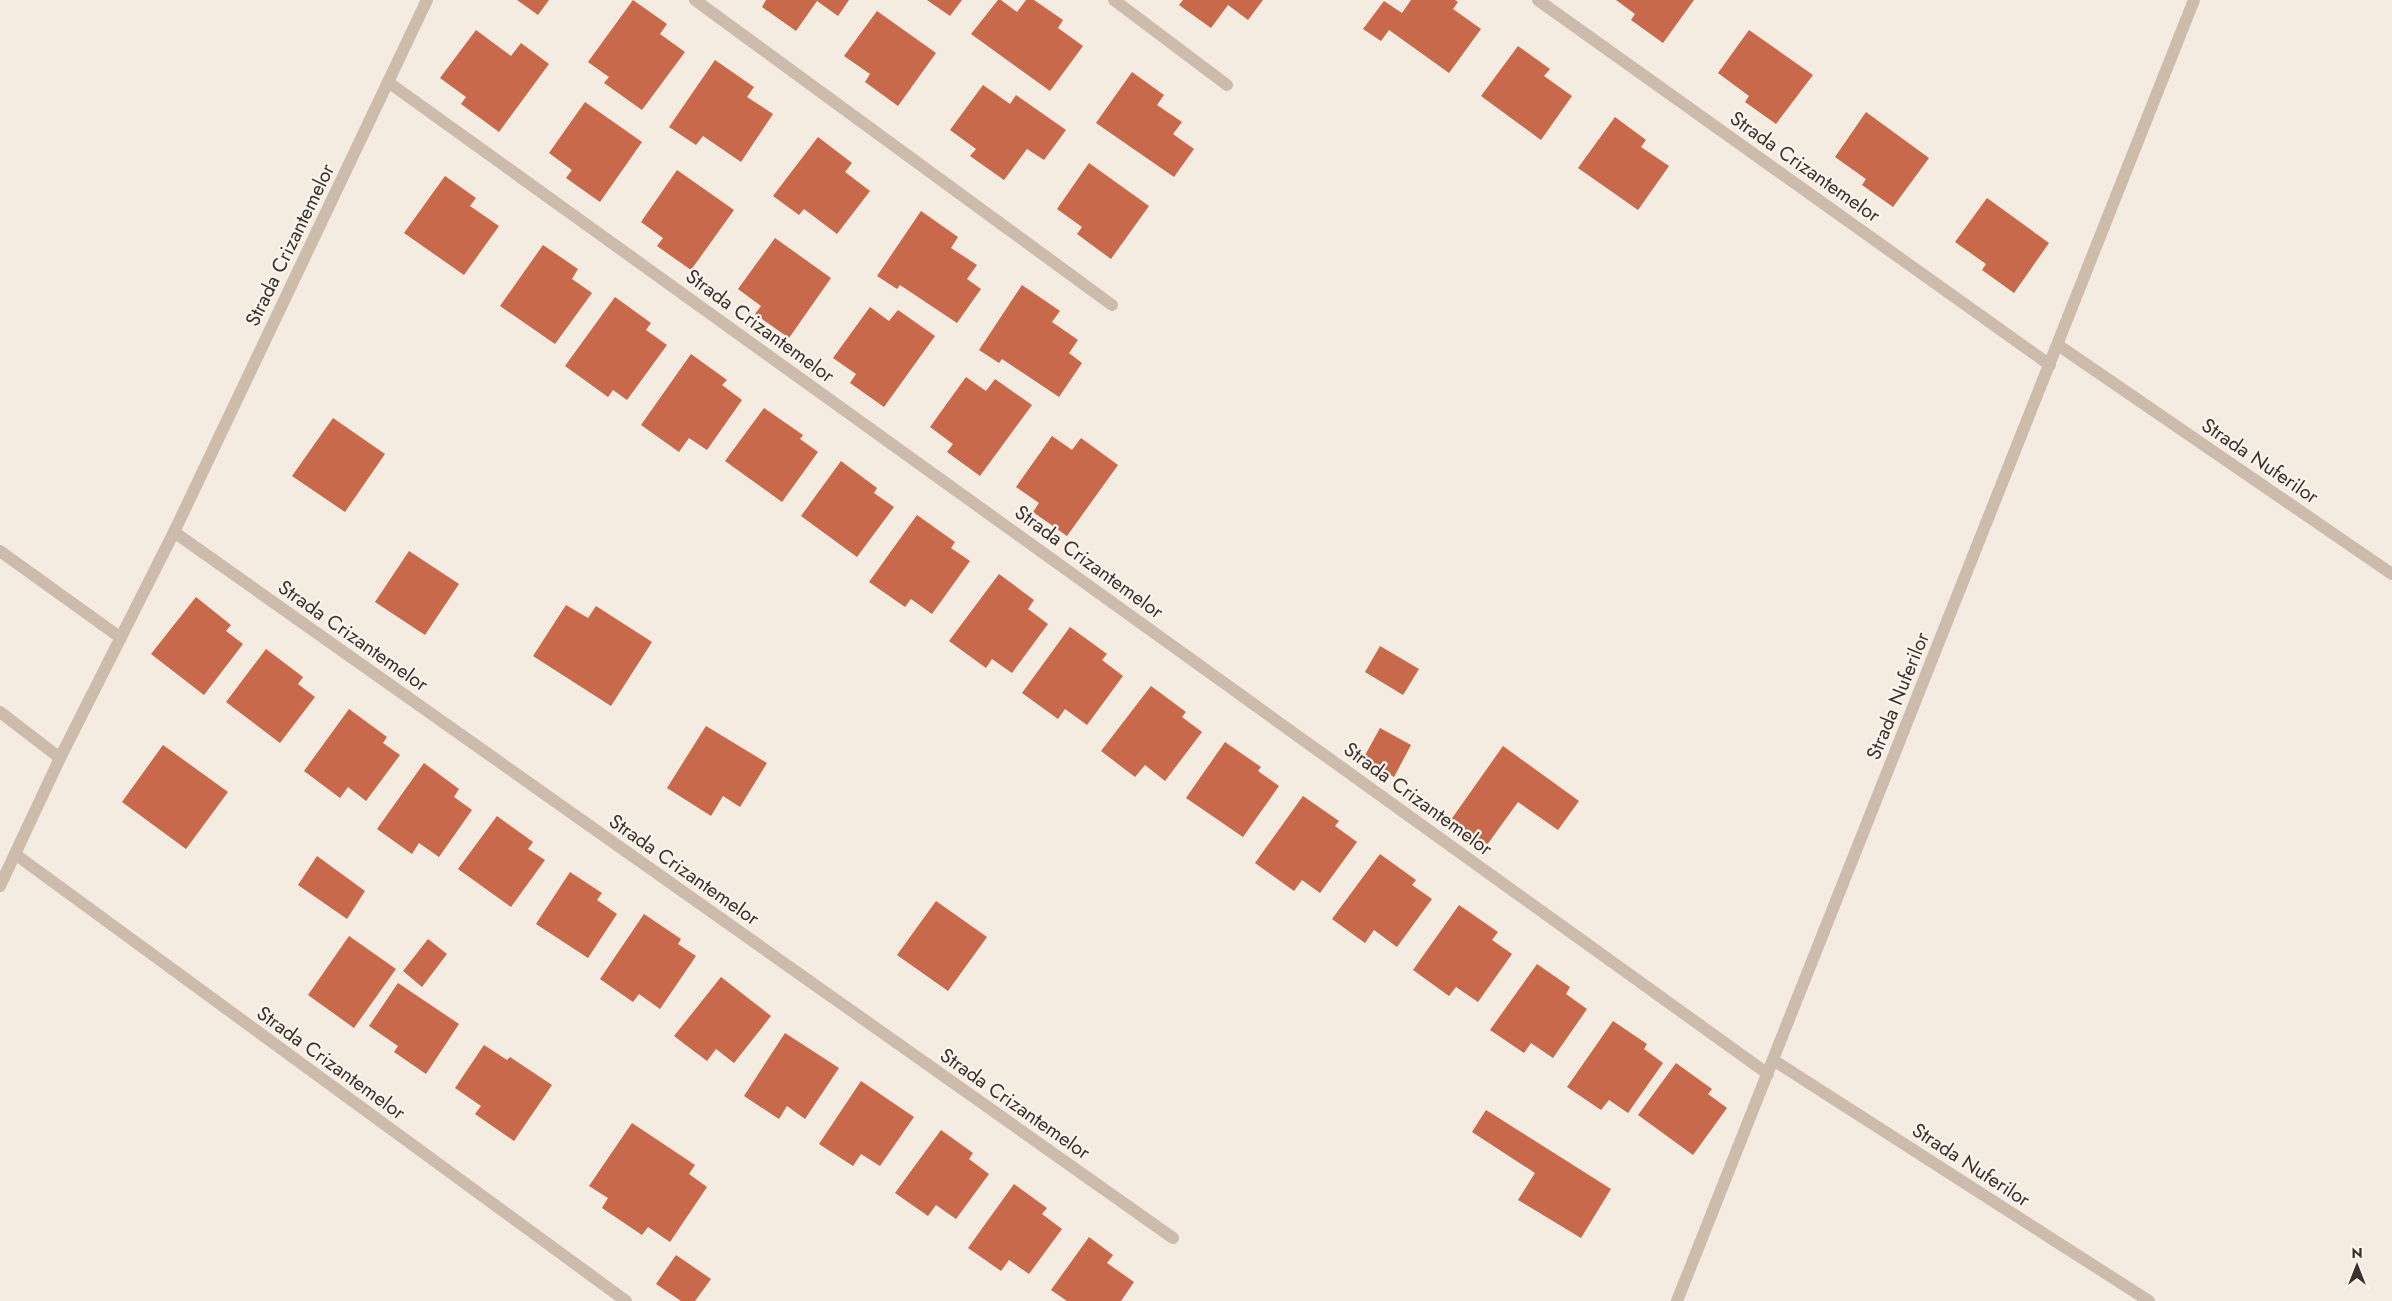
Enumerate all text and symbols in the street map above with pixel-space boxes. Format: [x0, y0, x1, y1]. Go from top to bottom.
street label: Strada Crizantemelor [1724, 104, 1886, 230]
street label: Strada Crizantemelor [238, 159, 342, 331]
street label: Strada Crizantemelor [680, 262, 841, 390]
street label: Strada Nuferilor [2196, 411, 2324, 511]
street label: Strada Crizantemelor [1009, 498, 1170, 626]
street label: Strada Crizantemelor [272, 573, 434, 699]
street label: Strada Nuferilor [1859, 628, 1937, 764]
street label: Strada Crizantemelor [1338, 735, 1499, 863]
street label: Strada Crizantemelor [603, 807, 765, 933]
street label: Strada Crizantemelor [251, 999, 412, 1127]
street label: Strada Crizantemelor [934, 1041, 1096, 1167]
street label: Strada Nuferilor [1906, 1116, 2036, 1214]
north arrow [2332, 1241, 2382, 1291]
text: N [2351, 1243, 2363, 1263]

